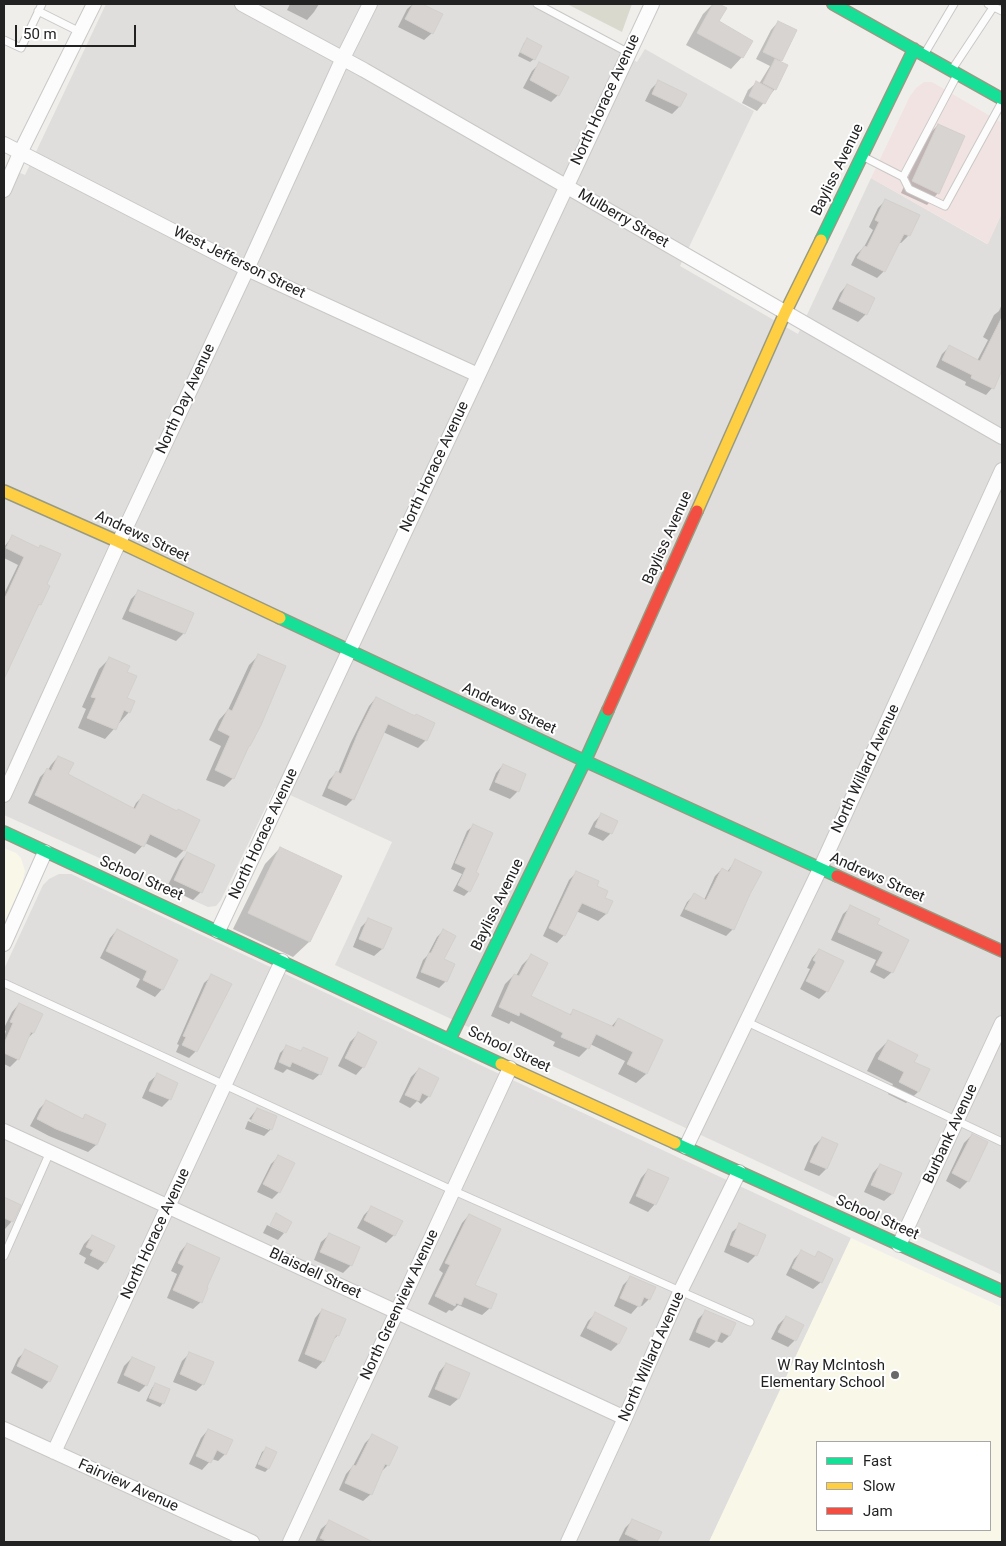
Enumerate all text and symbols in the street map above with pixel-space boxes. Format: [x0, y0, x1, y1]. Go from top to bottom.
scale bar [18, 15, 139, 47]
text: 50 m [23, 25, 57, 43]
street label: North Horace Avenue [568, 32, 644, 168]
street label: Bayliss Avenue [808, 121, 868, 219]
street label: Mulberry Street [574, 186, 672, 252]
street label: West Jefferson Street [170, 223, 308, 303]
street label: North Day Avenue [153, 341, 219, 457]
street label: North Horace Avenue [397, 399, 473, 535]
street label: Bayliss Avenue [639, 489, 697, 587]
street label: Andrews Street [92, 507, 192, 567]
street label: Andrews Street [459, 679, 559, 739]
street label: North Willard Avenue [828, 702, 904, 836]
street label: North Horace Avenue [226, 766, 302, 902]
street label: Andrews Street [827, 849, 927, 907]
street label: School Street [97, 853, 185, 905]
street label: Bayliss Avenue [468, 856, 528, 954]
street label: School Street [465, 1023, 553, 1077]
street label: Burbank Avenue [920, 1081, 982, 1187]
street label: North Horace Avenue [118, 1166, 194, 1302]
street label: School Street [833, 1192, 921, 1244]
street label: North Greenview Avenue [357, 1227, 443, 1383]
street label: Blaisdell Street [266, 1245, 364, 1303]
street label: North Willard Avenue [615, 1289, 689, 1425]
place label: W Ray McIntosh Elementary School [761, 1357, 885, 1392]
marker: W Ray McIntosh Elementary School [889, 1369, 901, 1381]
legend [816, 1441, 991, 1531]
text: Fast [863, 1452, 892, 1470]
street label: Fairview Avenue [75, 1456, 181, 1516]
text: Slow [863, 1477, 895, 1495]
text: Jam [863, 1502, 893, 1520]

